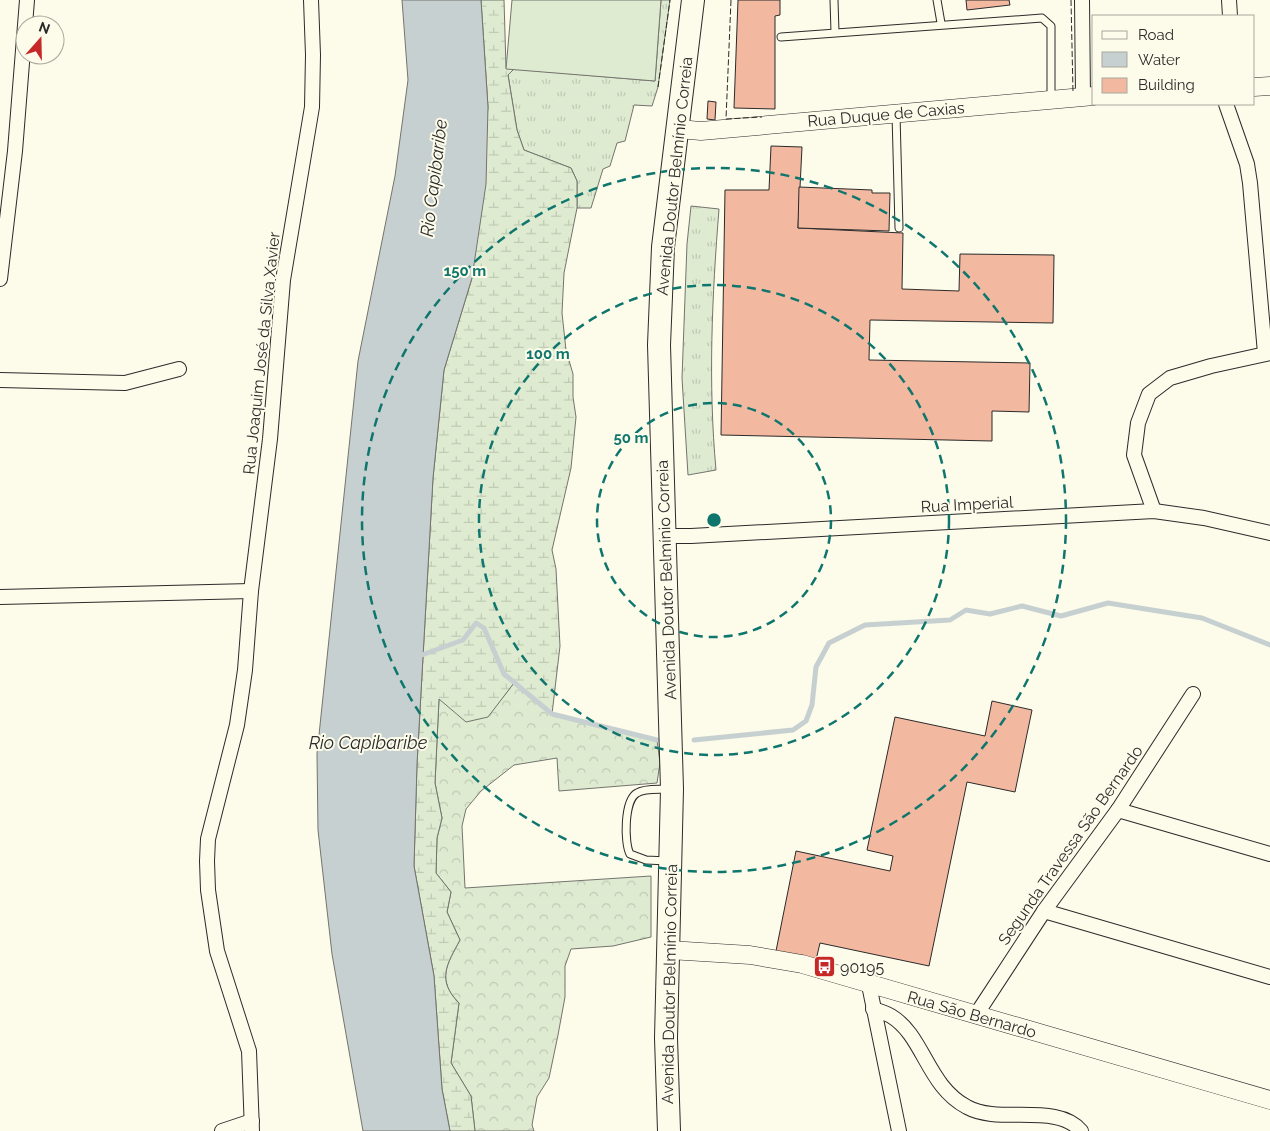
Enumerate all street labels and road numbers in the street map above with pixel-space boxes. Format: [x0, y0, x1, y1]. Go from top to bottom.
street label: Avenida Doutor Belmínio Correia [653, 56, 696, 296]
street label: Rua Duque de Caxias [807, 98, 966, 131]
street label: Rua Joaquim José da Silva Xavier [239, 230, 284, 475]
street label: Avenida Doutor Belmínio Correia [653, 460, 680, 700]
street label: Rua Imperial [920, 493, 1014, 516]
street label: Segunda Travessa São Bernardo [994, 742, 1147, 949]
street label: Avenida Doutor Belmínio Correia [658, 864, 681, 1104]
street label: Rua São Bernardo [905, 987, 1039, 1042]

